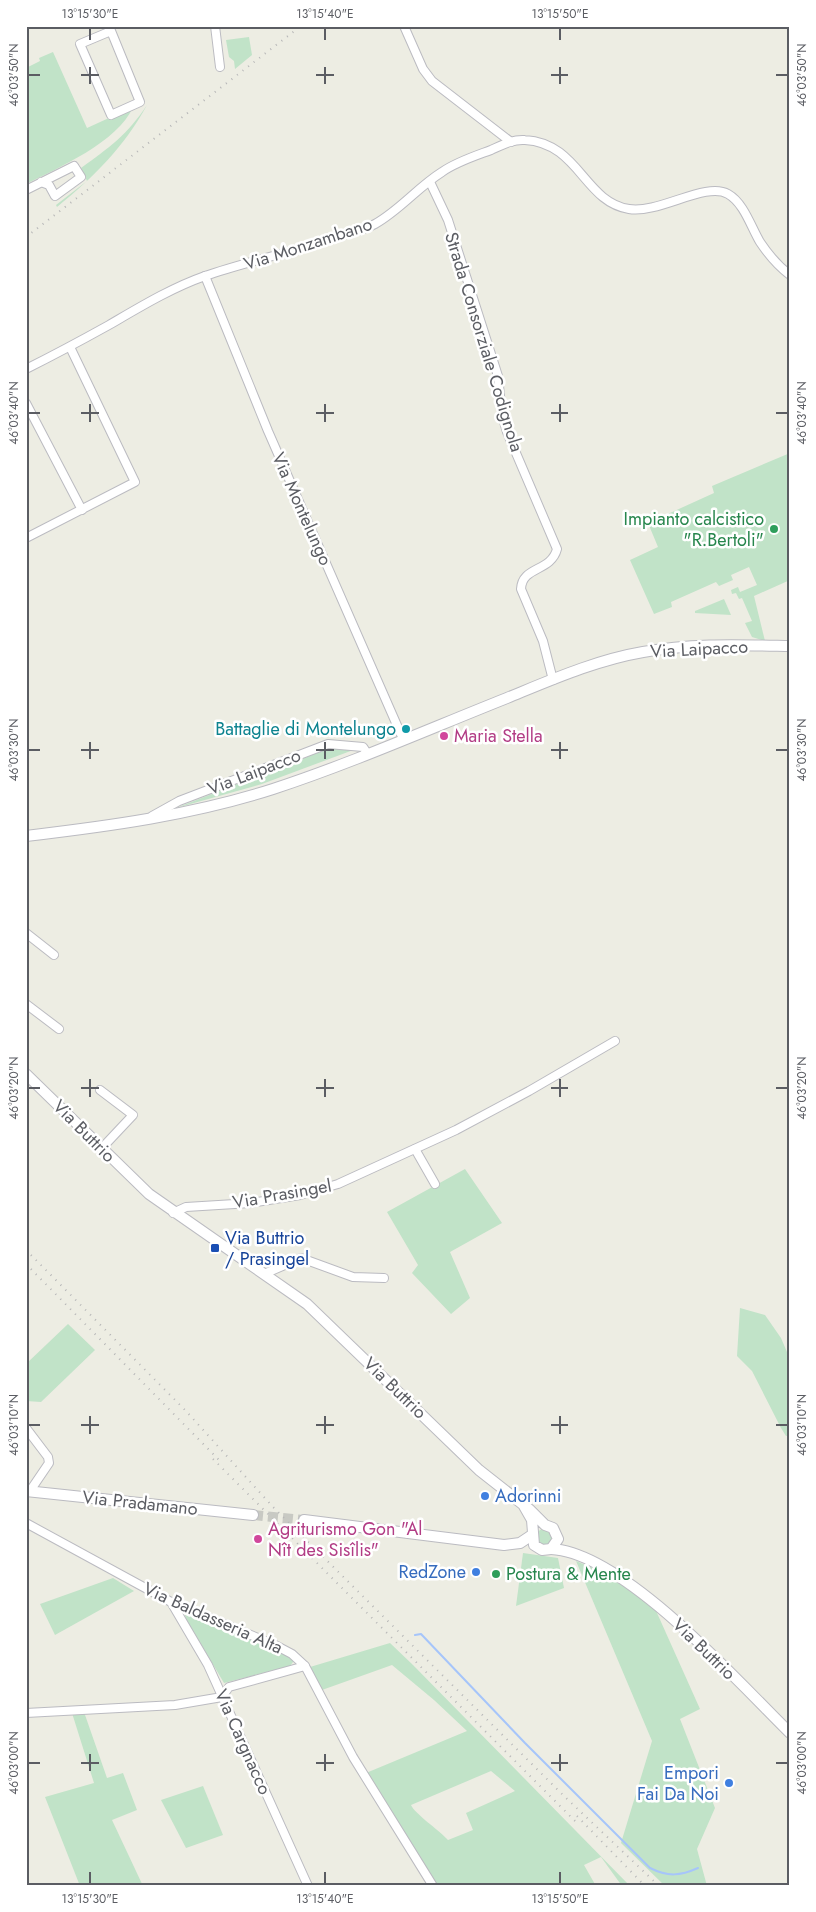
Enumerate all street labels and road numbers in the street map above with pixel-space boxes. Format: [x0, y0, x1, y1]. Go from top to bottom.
street label: Via Monzambano [240, 211, 376, 277]
street label: Strada Consorziale Codignola [438, 229, 530, 455]
street label: Via Montelungo [265, 448, 339, 570]
street label: Via Laipacco [649, 633, 749, 665]
street label: Via Laipacco [204, 742, 305, 802]
street label: Via Buttrio [47, 1094, 121, 1168]
street label: Via Prasingel [230, 1173, 334, 1215]
street label: Via Buttrio [357, 1351, 433, 1425]
street label: Via Pradamano [81, 1484, 199, 1522]
street label: Via Baldasseria Alta [139, 1576, 287, 1660]
street label: Via Buttrio [666, 1612, 742, 1686]
street label: Via Cargnacco [208, 1685, 278, 1799]

